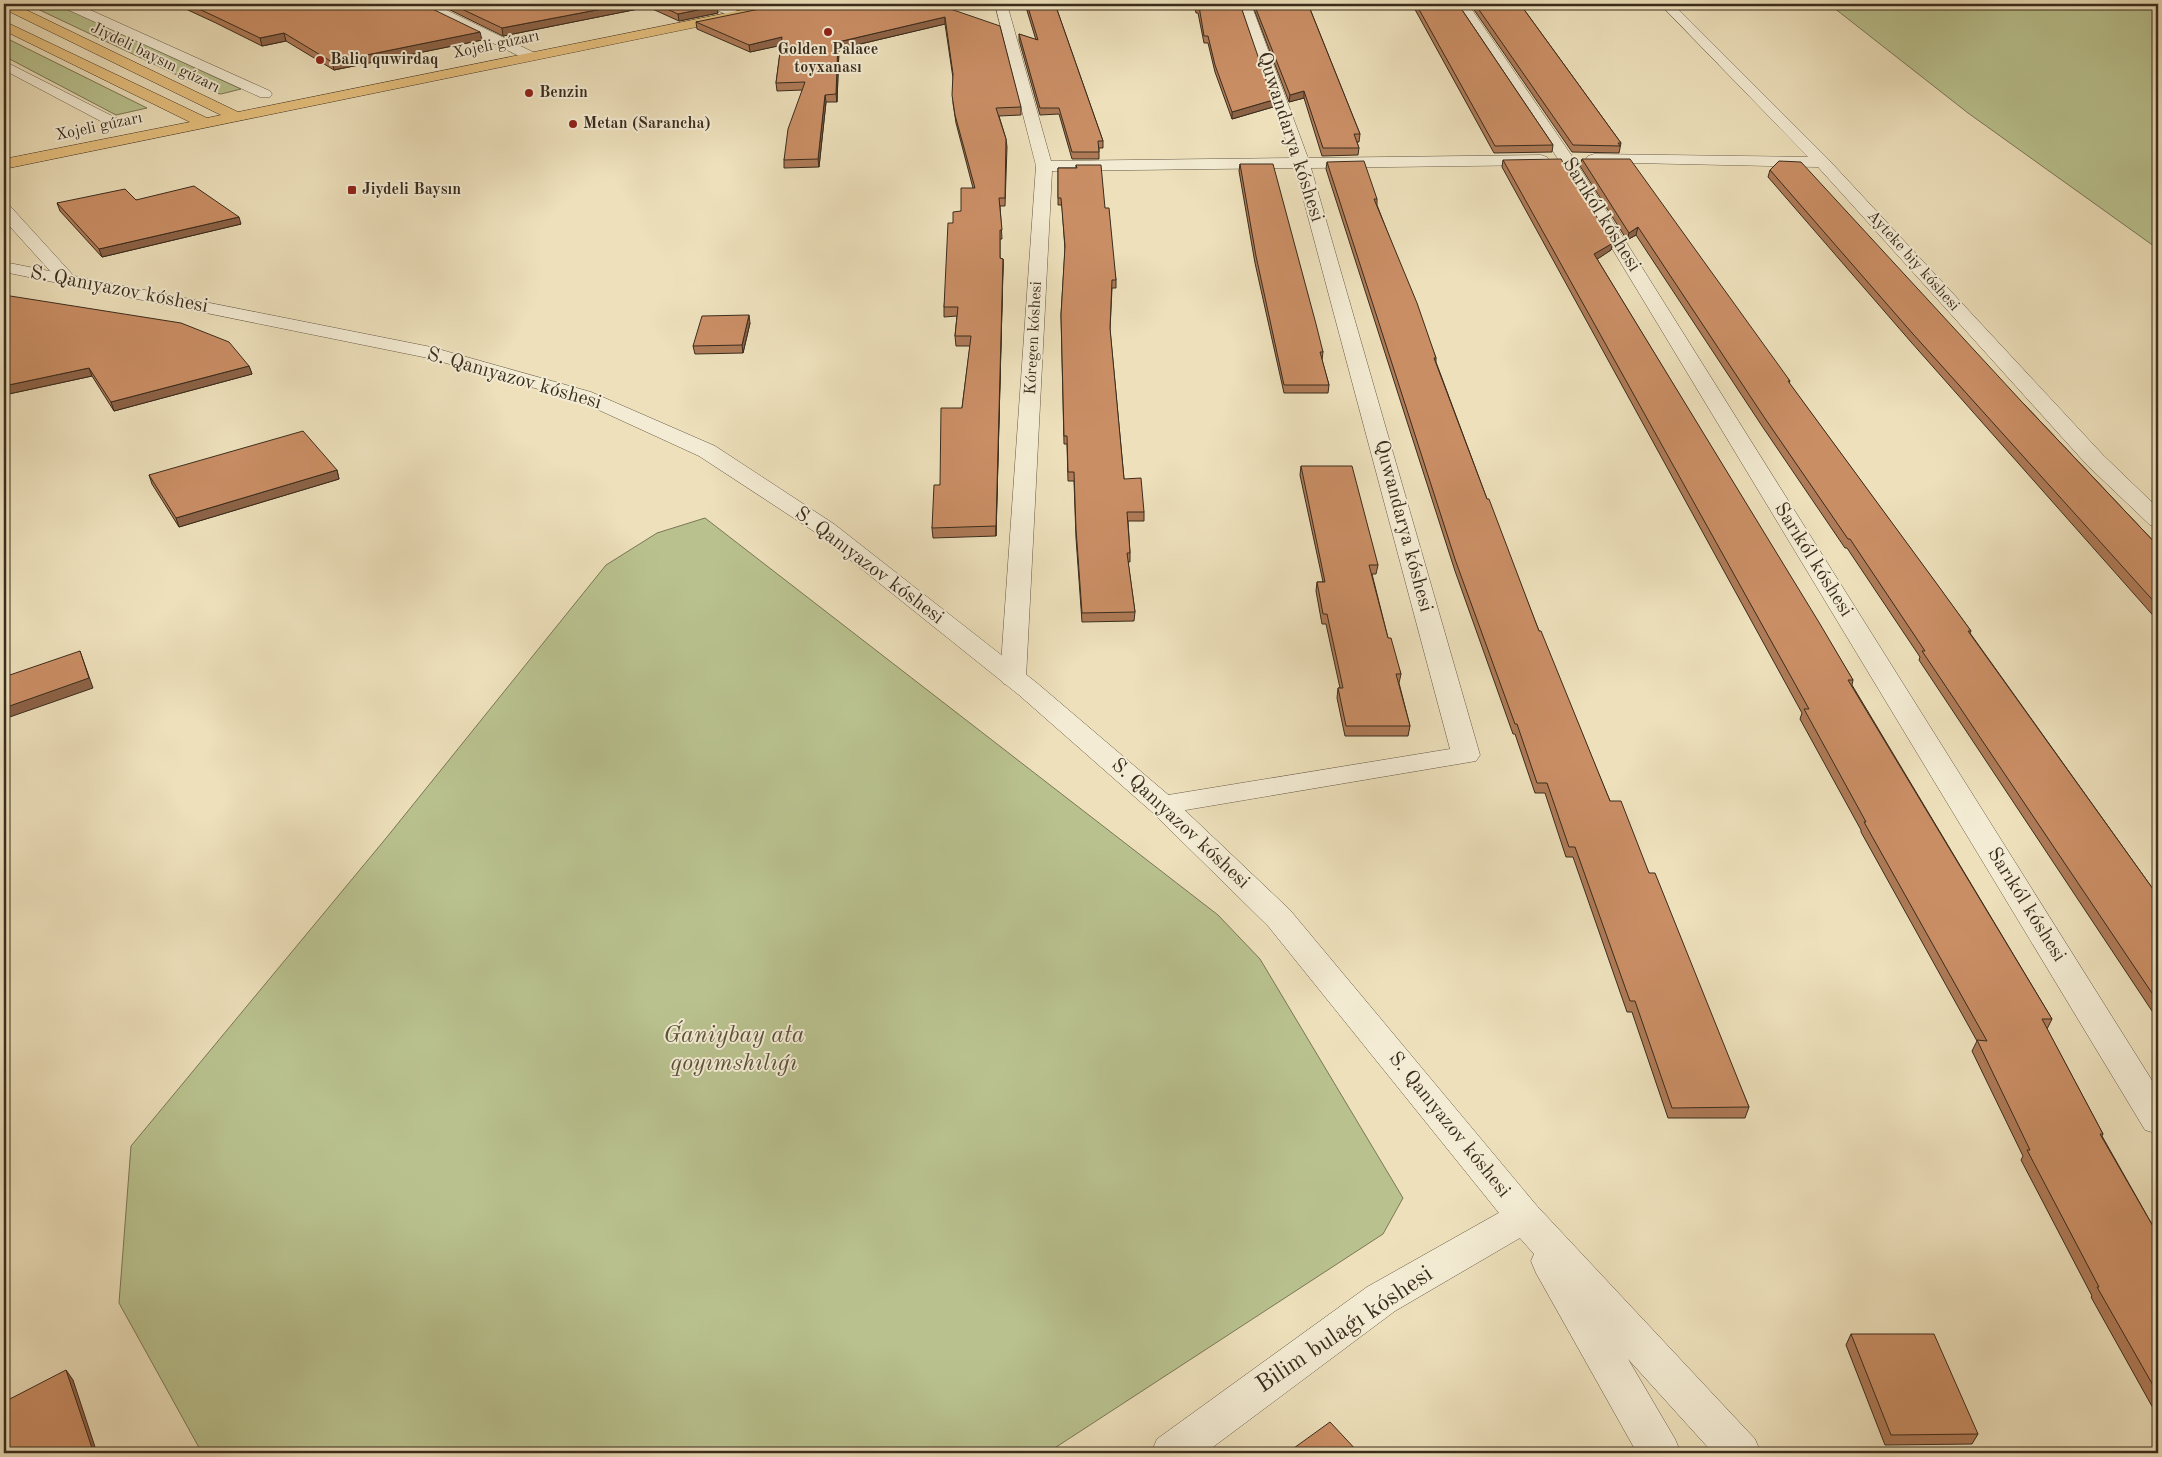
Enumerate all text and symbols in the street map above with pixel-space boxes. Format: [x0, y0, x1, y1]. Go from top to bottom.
street label: Jiydeli baysın gúzarı [88, 20, 222, 96]
marker: Golden Palace toyxanası [822, 26, 834, 38]
street label: Xojeli gúzarı [451, 28, 541, 62]
place label: Golden Palace toyxanası [778, 42, 878, 76]
street label: Quwandarya kóshesi [1253, 50, 1327, 224]
place label: Baliq quwirdaq [330, 52, 438, 68]
marker: Baliq quwirdaq [314, 54, 326, 66]
place label: Benzin [539, 85, 588, 101]
marker: Benzin [523, 87, 535, 99]
street label: Xojeli gúzarı [54, 110, 144, 144]
place label: Metan (Sarancha) [583, 115, 711, 132]
marker: Metan (Sarancha) [567, 118, 579, 130]
street label: Sarıkól kóshesi [1558, 154, 1644, 276]
place label: Jiydeli Baysın [362, 182, 461, 198]
marker: Jiydeli Baysın [346, 184, 358, 196]
street label: Ayteke biy kóshesi [1864, 208, 1962, 314]
street label: S. Qanıyazov kóshesi [28, 263, 210, 317]
street label: Kóregen kóshesi [1023, 281, 1045, 395]
street label: S. Qanıyazov kóshesi [424, 344, 604, 414]
street label: Quwandarya kóshesi [1370, 438, 1436, 614]
street label: Sarıkól kóshesi [1770, 499, 1856, 621]
street label: S. Qanıyazov kóshesi [791, 504, 947, 628]
street label: S. Qanıyazov kóshesi [1107, 755, 1253, 893]
street label: Sarıkól kóshesi [1983, 844, 2069, 966]
park label: Ǵaniybay ata qoyımshılıǵı [663, 1020, 805, 1076]
street label: S. Qanıyazov kóshesi [1384, 1048, 1514, 1202]
street label: Bilim bulaǵı kóshesi [1252, 1262, 1438, 1398]

